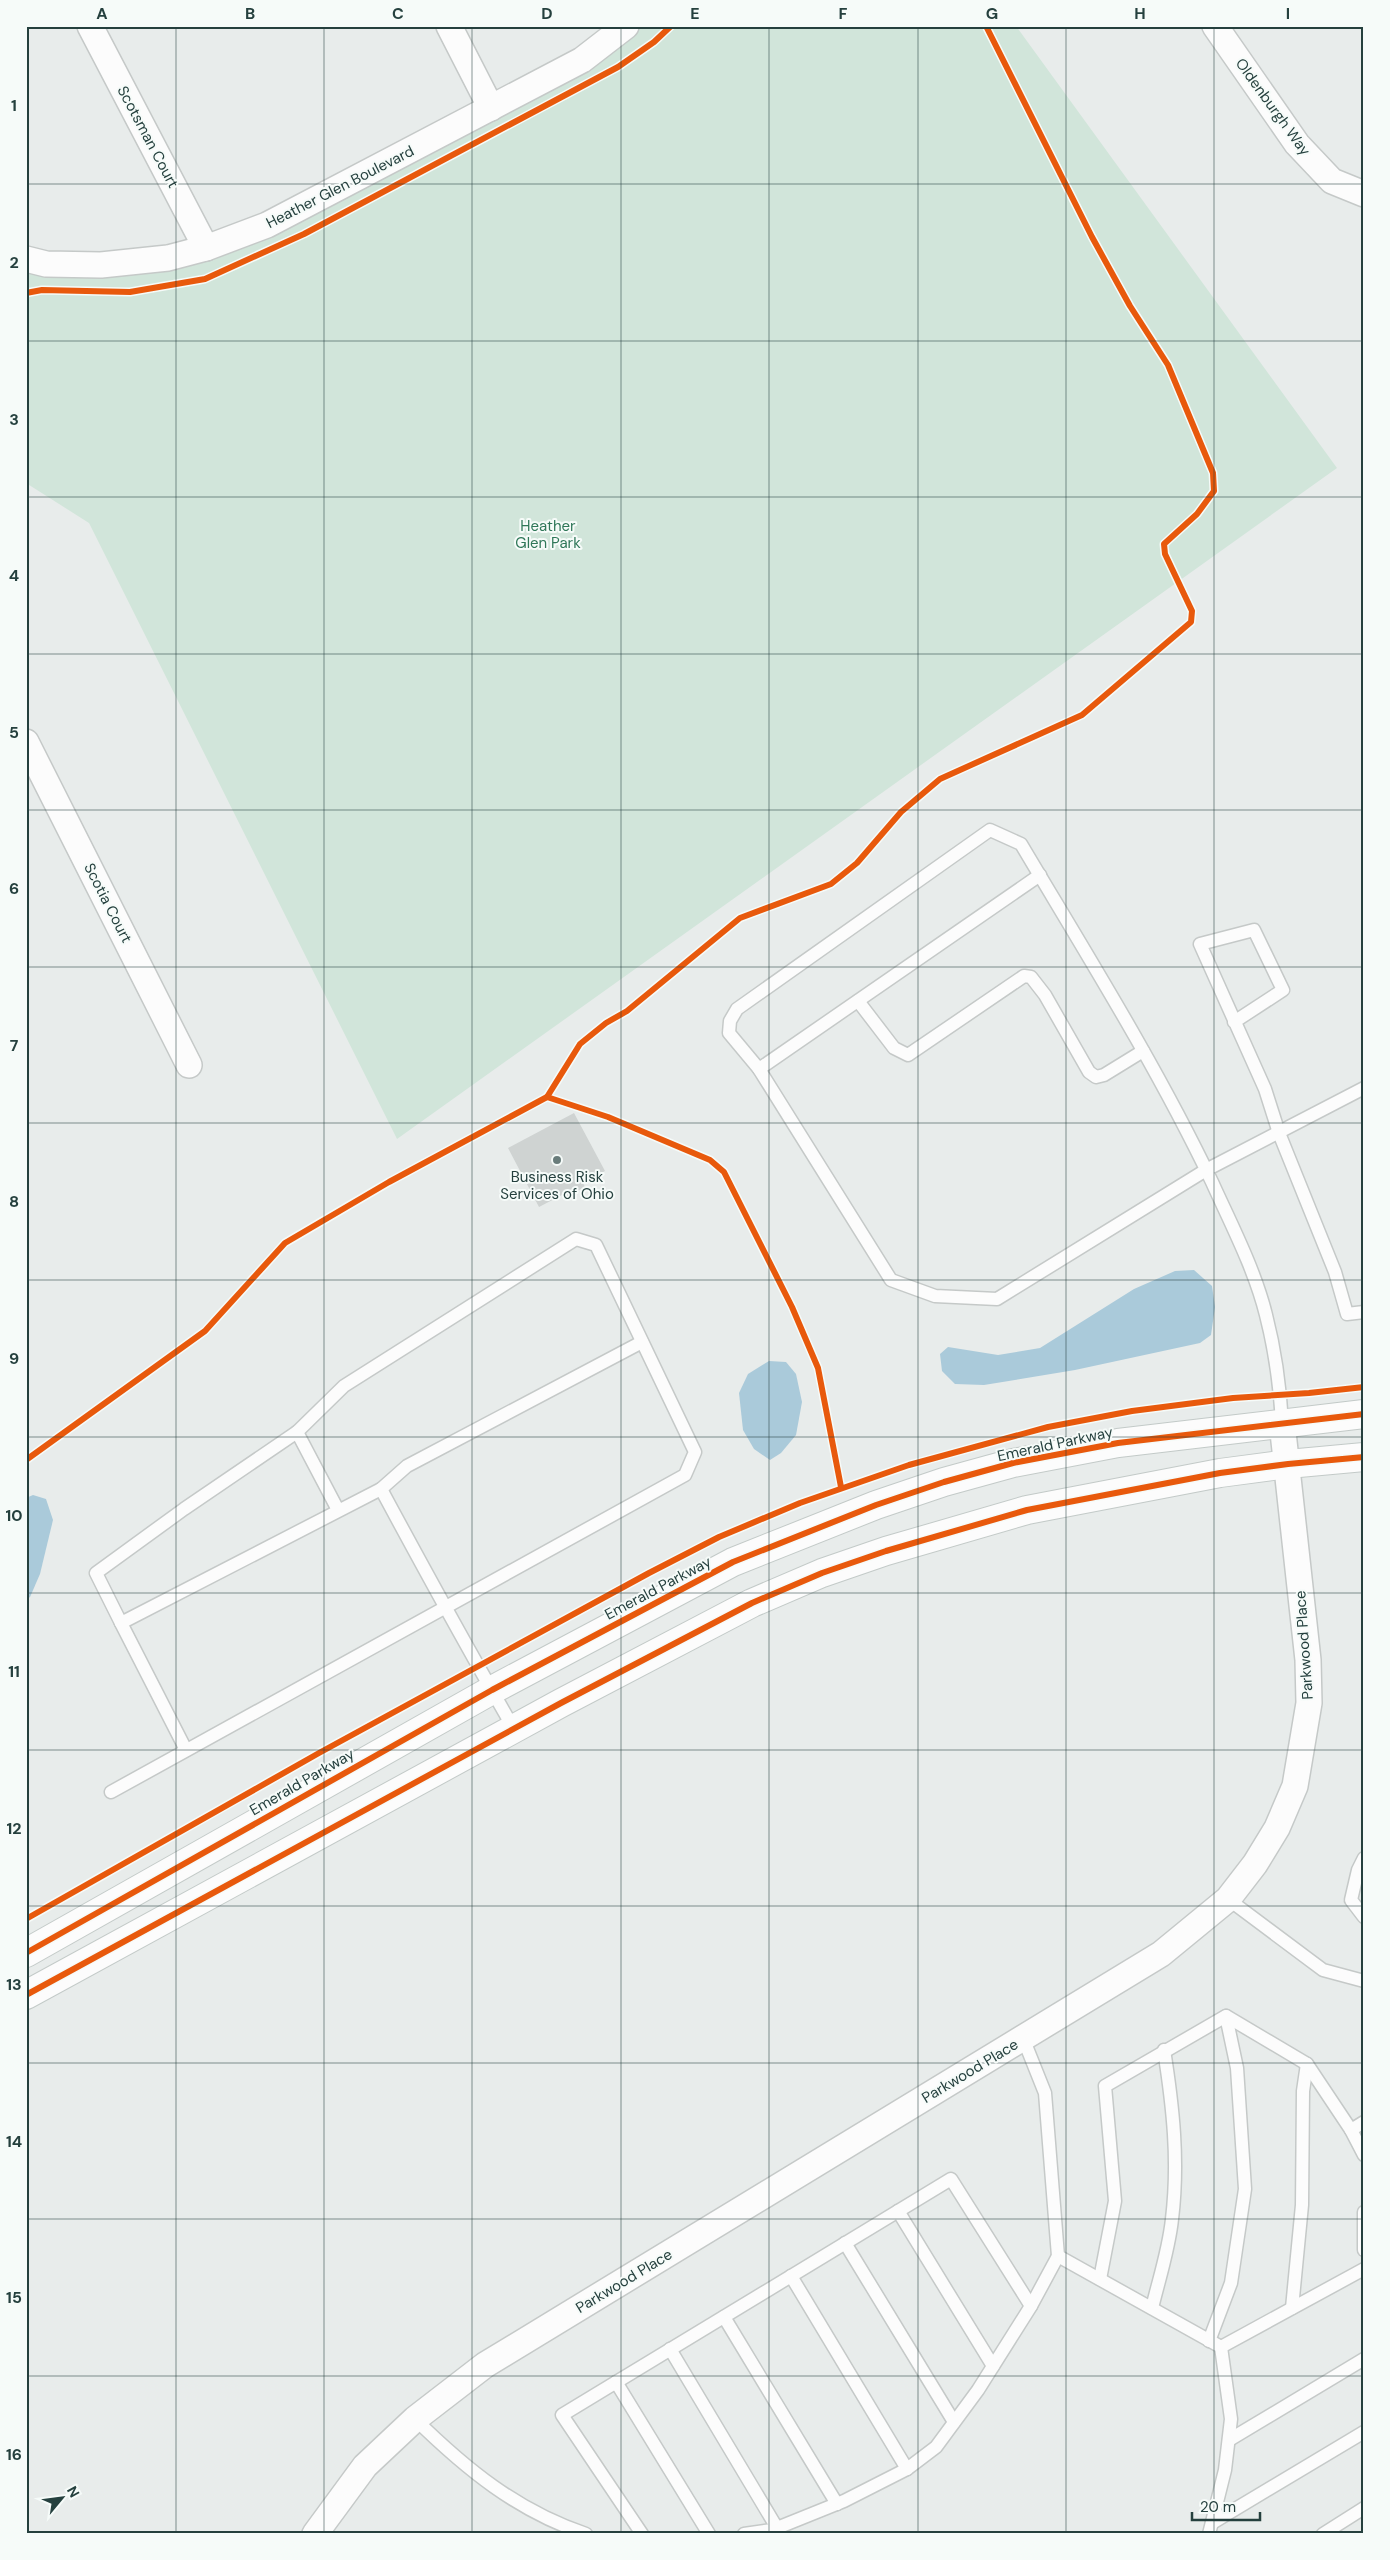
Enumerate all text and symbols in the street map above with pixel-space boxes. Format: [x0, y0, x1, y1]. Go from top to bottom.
text: A [96, 3, 108, 24]
text: B [245, 3, 255, 24]
text: C [392, 3, 404, 24]
text: D [541, 3, 553, 24]
text: E [690, 3, 700, 24]
text: F [839, 3, 848, 24]
text: G [986, 3, 998, 24]
text: H [1134, 3, 1146, 24]
text: I [1286, 3, 1290, 24]
street label: Oldenburgh Way [1231, 54, 1316, 160]
street label: Scotsman Court [113, 82, 183, 192]
text: 1 [11, 95, 17, 116]
street label: Heather Glen Boulevard [263, 141, 417, 233]
text: 2 [9, 252, 19, 273]
text: 3 [9, 409, 19, 430]
park label: Heather Glen Park [515, 516, 581, 553]
text: 4 [9, 565, 19, 586]
text: 5 [9, 722, 19, 743]
street label: Scotia Court [79, 860, 137, 946]
text: 6 [9, 878, 19, 899]
text: 7 [10, 1035, 19, 1056]
marker: Business Risk Services of Ohio [551, 1154, 563, 1166]
place label: Business Risk Services of Ohio [500, 1167, 614, 1204]
text: 8 [9, 1191, 19, 1212]
text: 9 [9, 1348, 19, 1369]
street label: Emerald Parkway [995, 1422, 1115, 1466]
text: 10 [5, 1505, 23, 1526]
street label: Emerald Parkway [601, 1551, 715, 1625]
street label: Parkwood Place [1290, 1590, 1318, 1700]
text: 11 [8, 1661, 20, 1682]
street label: Emerald Parkway [246, 1744, 359, 1820]
text: 12 [6, 1818, 22, 1839]
text: 13 [6, 1974, 22, 1995]
street label: Parkwood Place [918, 2034, 1022, 2108]
text: 14 [6, 2131, 22, 2152]
street label: Parkwood Place [572, 2244, 676, 2318]
text: 15 [6, 2287, 22, 2308]
text: 16 [6, 2444, 22, 2465]
north arrow [38, 2472, 88, 2522]
text: N [63, 2483, 84, 2501]
scale bar [1192, 2490, 1260, 2522]
text: 20 m [1200, 2497, 1236, 2517]

